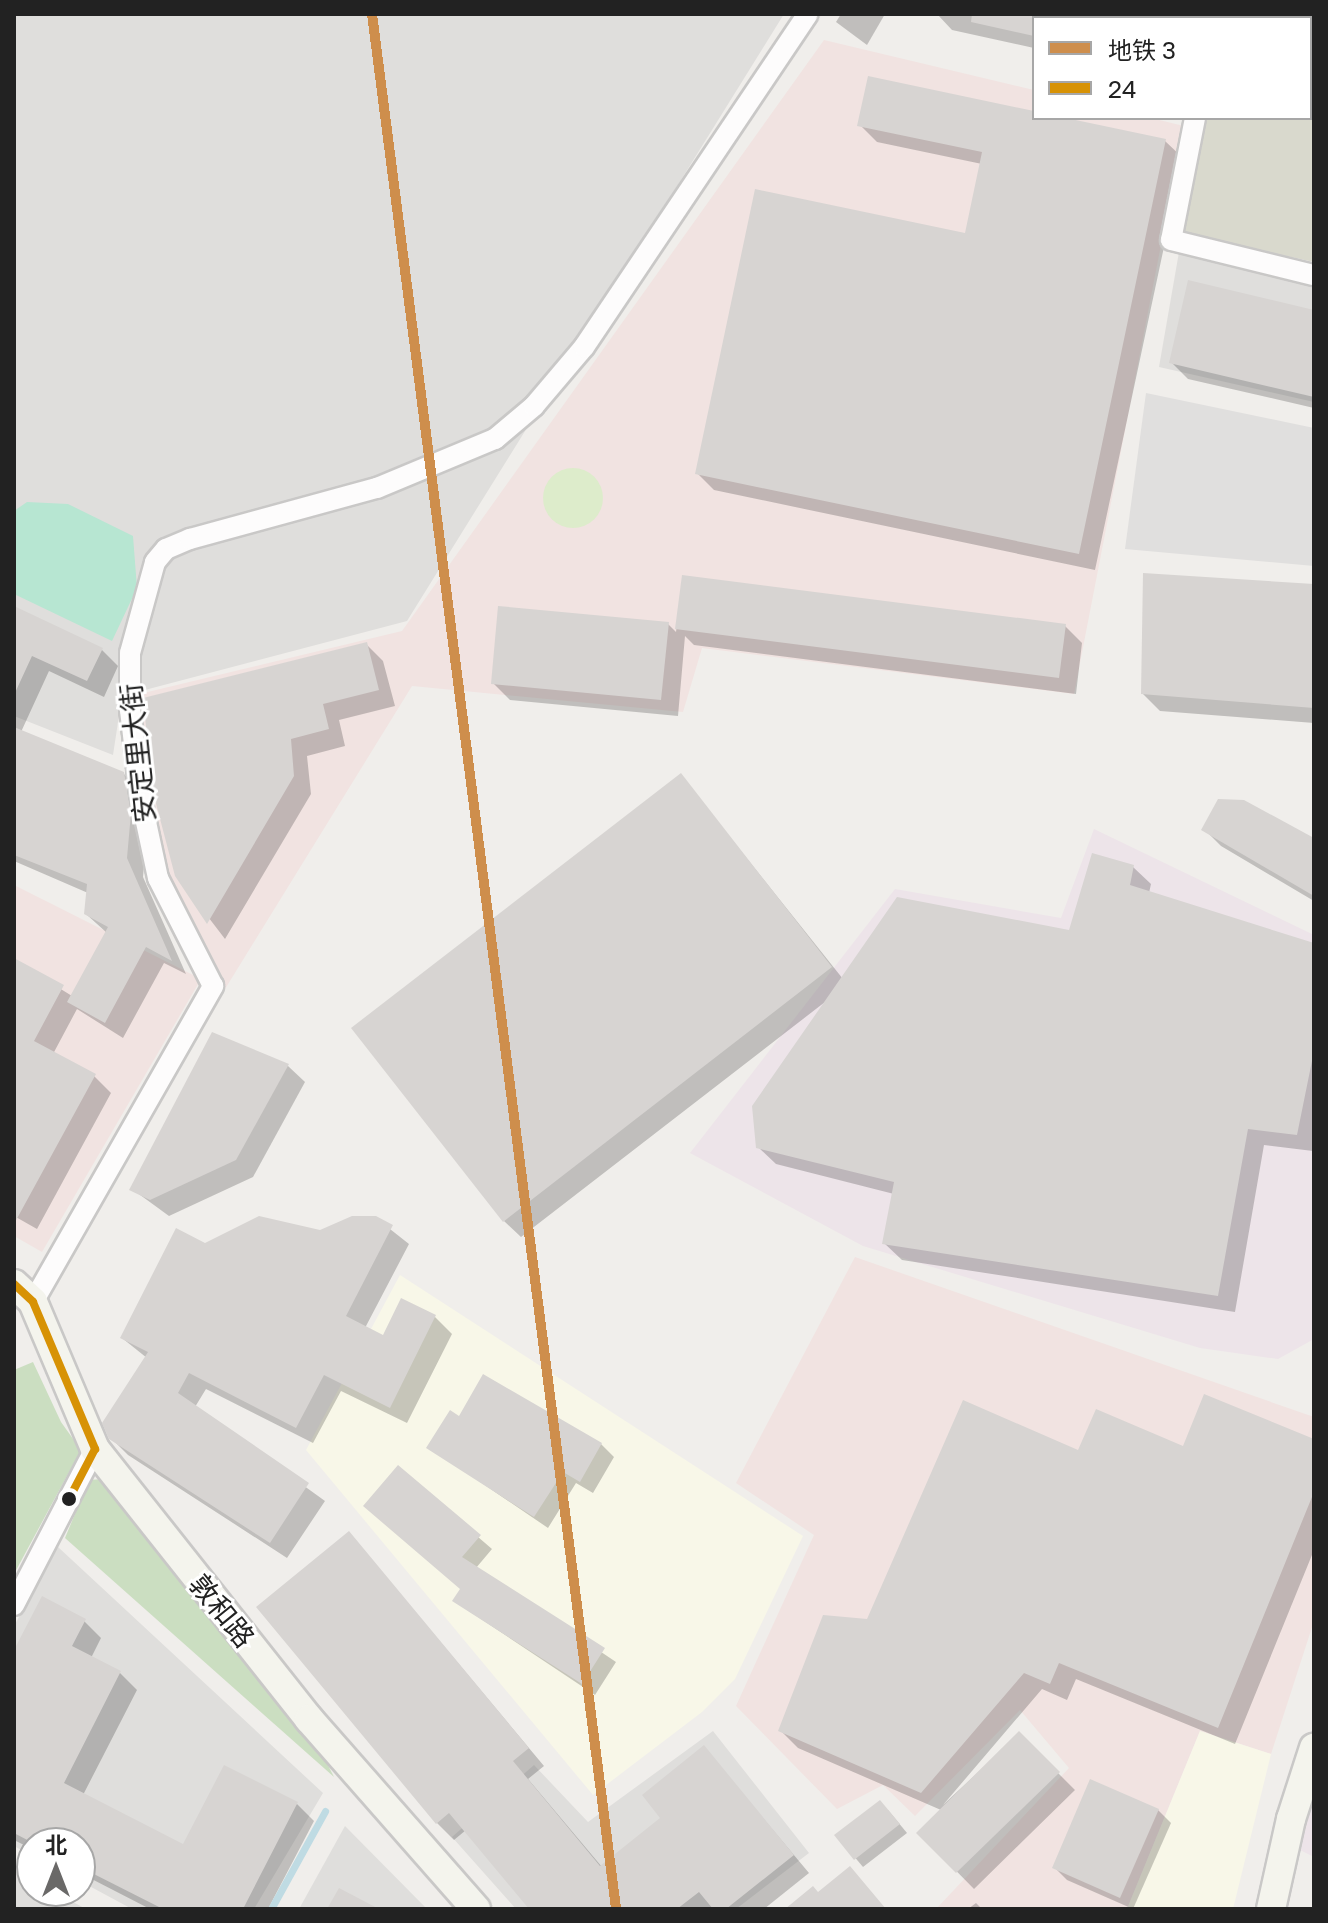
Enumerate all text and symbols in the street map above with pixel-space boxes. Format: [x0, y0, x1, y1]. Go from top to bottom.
legend [1032, 16, 1312, 120]
text: 地铁 3 [1108, 35, 1176, 64]
text: 24 [1108, 74, 1137, 103]
street label: 安定里大街 [114, 682, 162, 824]
unlabelled marker [61, 1491, 77, 1507]
street label: 敦和路 [183, 1568, 261, 1654]
north arrow [16, 1827, 96, 1907]
text: 北 [45, 1831, 67, 1858]

